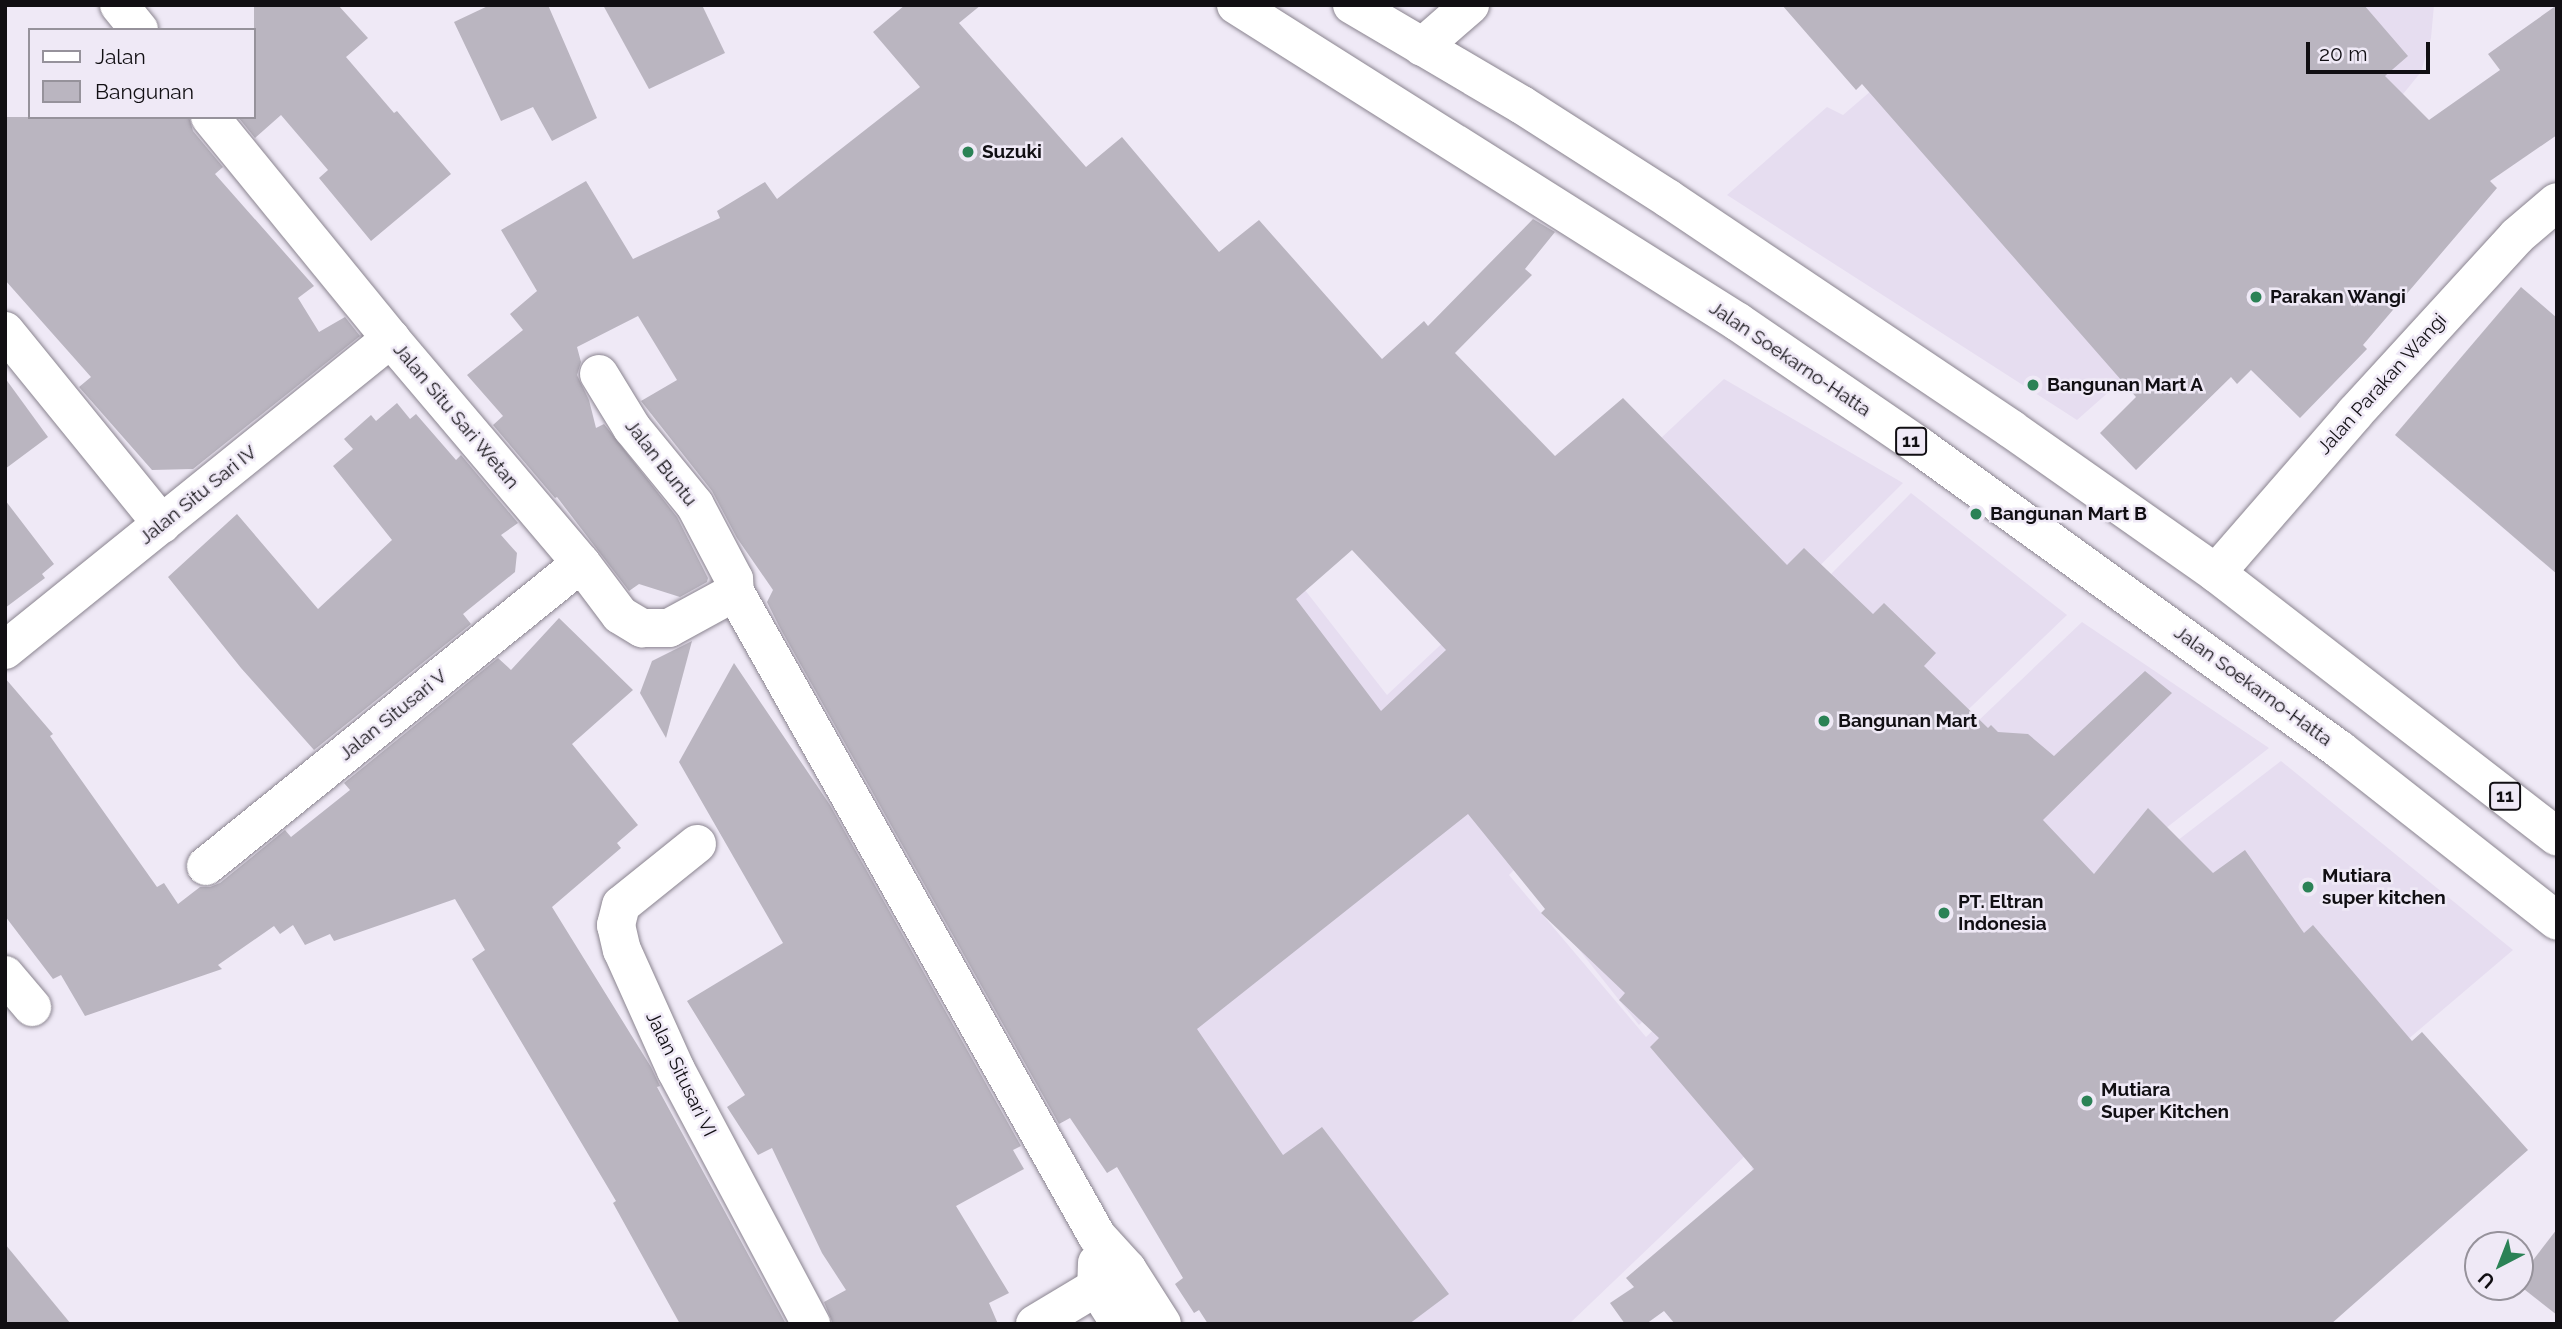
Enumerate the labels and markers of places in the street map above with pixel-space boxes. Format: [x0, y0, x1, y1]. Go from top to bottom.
place label: Suzuki [982, 141, 1042, 163]
marker: Suzuki [960, 144, 976, 160]
place label: Parakan Wangi [2270, 286, 2406, 308]
marker: Parakan Wangi [2248, 289, 2264, 305]
place label: Bangunan Mart A [2047, 374, 2204, 396]
marker: Bangunan Mart A [2025, 377, 2041, 393]
place label: Bangunan Mart B [1990, 503, 2147, 525]
marker: Bangunan Mart B [1968, 506, 1984, 522]
place label: Bangunan Mart [1838, 710, 1977, 732]
marker: Bangunan Mart [1816, 713, 1832, 729]
place label: Mutiara super kitchen [2322, 865, 2446, 909]
marker: Mutiara super kitchen [2300, 879, 2316, 895]
place label: PT. Eltran Indonesia [1958, 891, 2047, 935]
marker: PT. Eltran Indonesia [1936, 905, 1952, 921]
place label: Mutiara Super Kitchen [2101, 1079, 2229, 1123]
marker: Mutiara Super Kitchen [2079, 1093, 2095, 1109]

